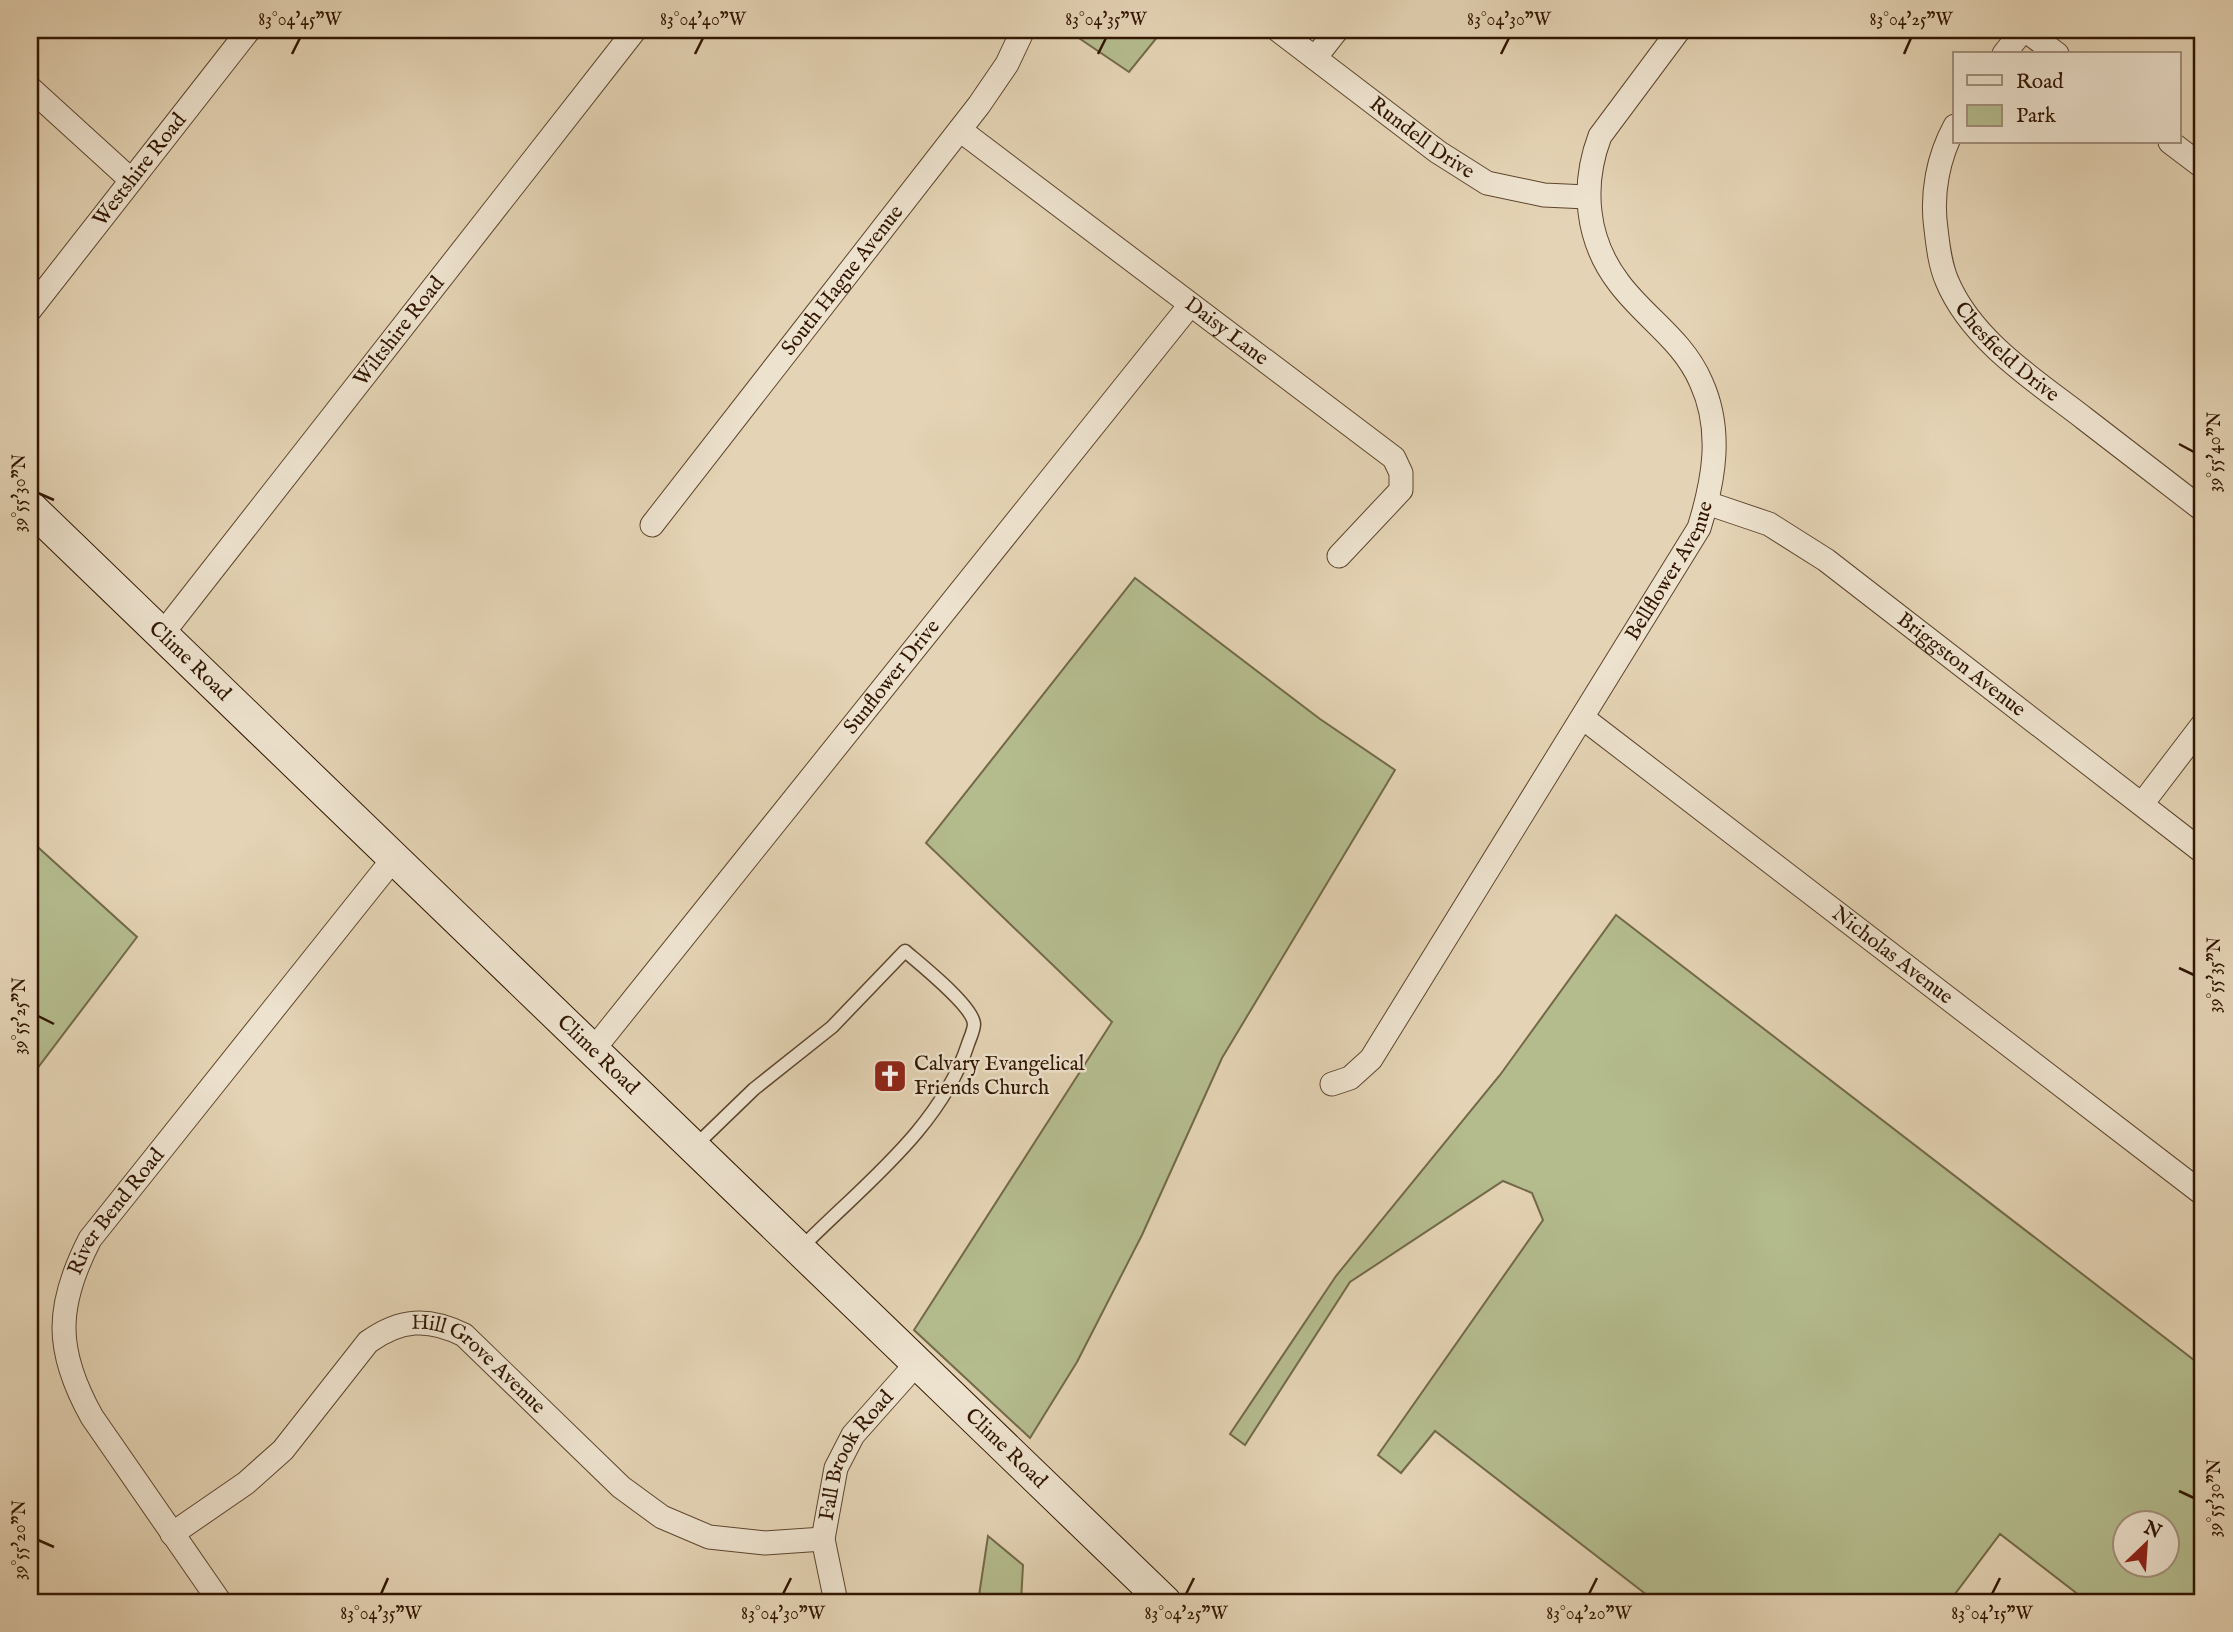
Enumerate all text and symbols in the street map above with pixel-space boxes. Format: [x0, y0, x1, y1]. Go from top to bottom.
text: 83°04'45"W [258, 9, 343, 32]
text: 83°04'40"W [660, 9, 747, 32]
text: 83°04'35"W [1065, 9, 1148, 32]
text: 83°04'30"W [1467, 9, 1552, 32]
text: 83°04'25"W [1869, 9, 1953, 32]
legend [1953, 52, 2180, 144]
text: Road [2016, 69, 2064, 96]
street label: Rundell Drive [1364, 91, 1480, 185]
text: Park [2016, 103, 2057, 130]
street label: Westshire Road [87, 107, 193, 232]
street label: South Hague Avenue [775, 199, 910, 361]
street label: Wiltshire Road [348, 270, 451, 392]
street label: Daisy Lane [1179, 291, 1274, 372]
street label: Chesfield Drive [1948, 297, 2065, 409]
text: 39°55'40"N [2204, 411, 2227, 492]
text: 39°55'30"N [9, 453, 32, 532]
street label: Bellflower Avenue [1619, 498, 1720, 646]
street label: Briggston Avenue [1891, 606, 2031, 723]
street label: Sunflower Drive [838, 614, 946, 740]
street label: Clime Road [143, 615, 237, 708]
street label: Nicholas Avenue [1826, 900, 1959, 1011]
text: 39°55'35"N [2204, 937, 2227, 1013]
text: 39°55'25"N [9, 977, 32, 1055]
street label: Clime Road [551, 1009, 645, 1101]
place label: Calvary Evangelical Friends Church [914, 1051, 1085, 1102]
church icon: Calvary Evangelical Friends Church [871, 1057, 909, 1095]
street label: River Bend Road [62, 1142, 171, 1279]
street label: Hill Grove Avenue [411, 1309, 551, 1420]
street label: Fall Brook Road [813, 1384, 900, 1523]
street label: Clime Road [959, 1403, 1053, 1495]
text: 39°55'30"N [2204, 1458, 2227, 1537]
text: 39°55'20"N [9, 1500, 32, 1580]
north arrow [2110, 1510, 2180, 1580]
text: N [2139, 1516, 2165, 1545]
text: 83°04'35"W [340, 1603, 423, 1626]
text: 83°04'30"W [741, 1603, 826, 1626]
text: 83°04'25"W [1144, 1603, 1228, 1626]
text: 83°04'20"W [1546, 1603, 1633, 1626]
text: 83°04'15"W [1951, 1603, 2034, 1626]

